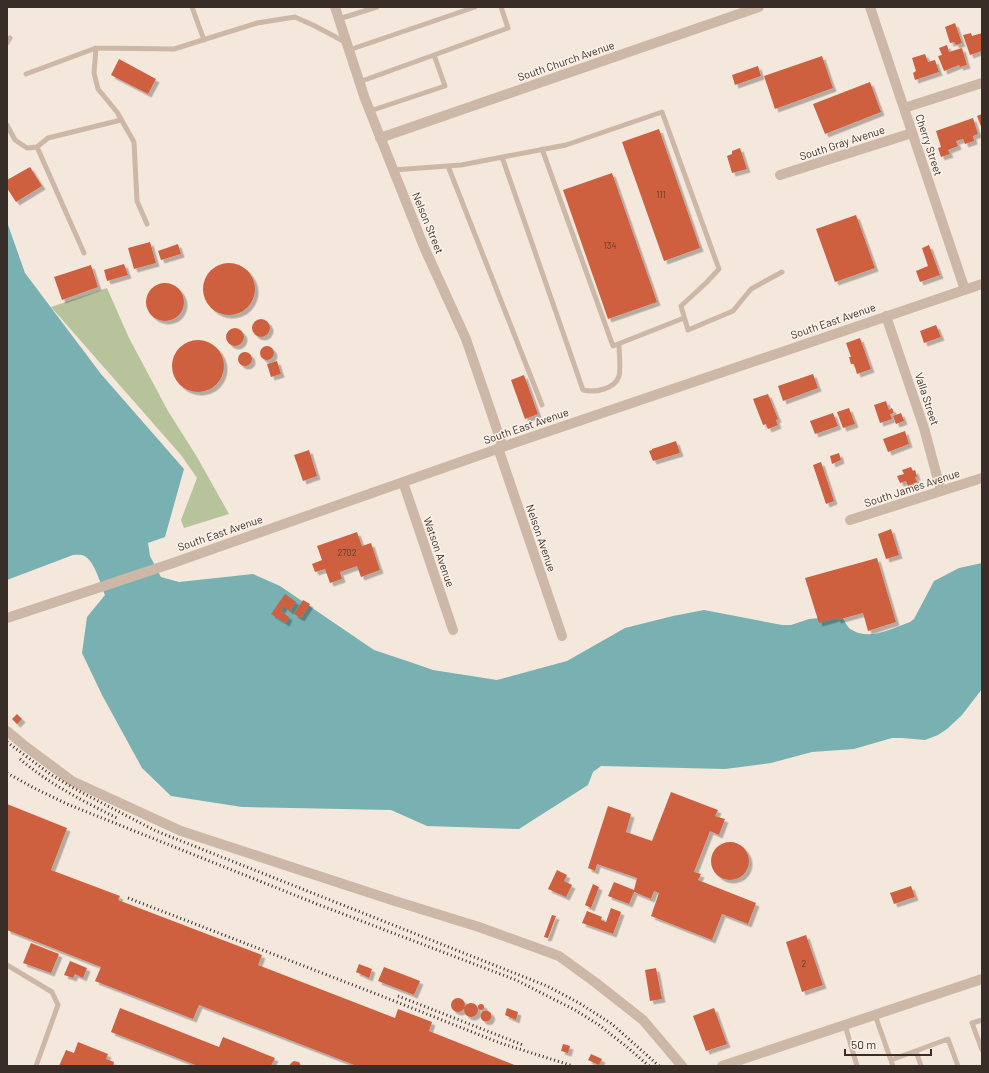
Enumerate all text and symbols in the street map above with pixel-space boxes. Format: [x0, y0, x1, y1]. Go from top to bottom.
street label: South Church Avenue [516, 38, 616, 83]
street label: Cherry Street [913, 112, 946, 177]
street label: South Gray Avenue [798, 123, 886, 162]
house number: 111 [656, 189, 666, 200]
street label: Nelson Street [410, 190, 447, 256]
house number: 134 [604, 240, 616, 251]
street label: South East Avenue [789, 300, 877, 341]
street label: Valla Street [913, 371, 942, 427]
street label: South East Avenue [482, 405, 570, 446]
street label: South James Avenue [862, 466, 961, 509]
street label: Nelson Avenue [524, 503, 559, 573]
street label: South East Avenue [176, 512, 264, 553]
street label: Watson Avenue [421, 515, 458, 589]
house number: 2702 [338, 547, 357, 558]
house number: 2 [802, 958, 807, 969]
scale bar [845, 1031, 931, 1057]
text: 50 m [851, 1037, 876, 1051]

